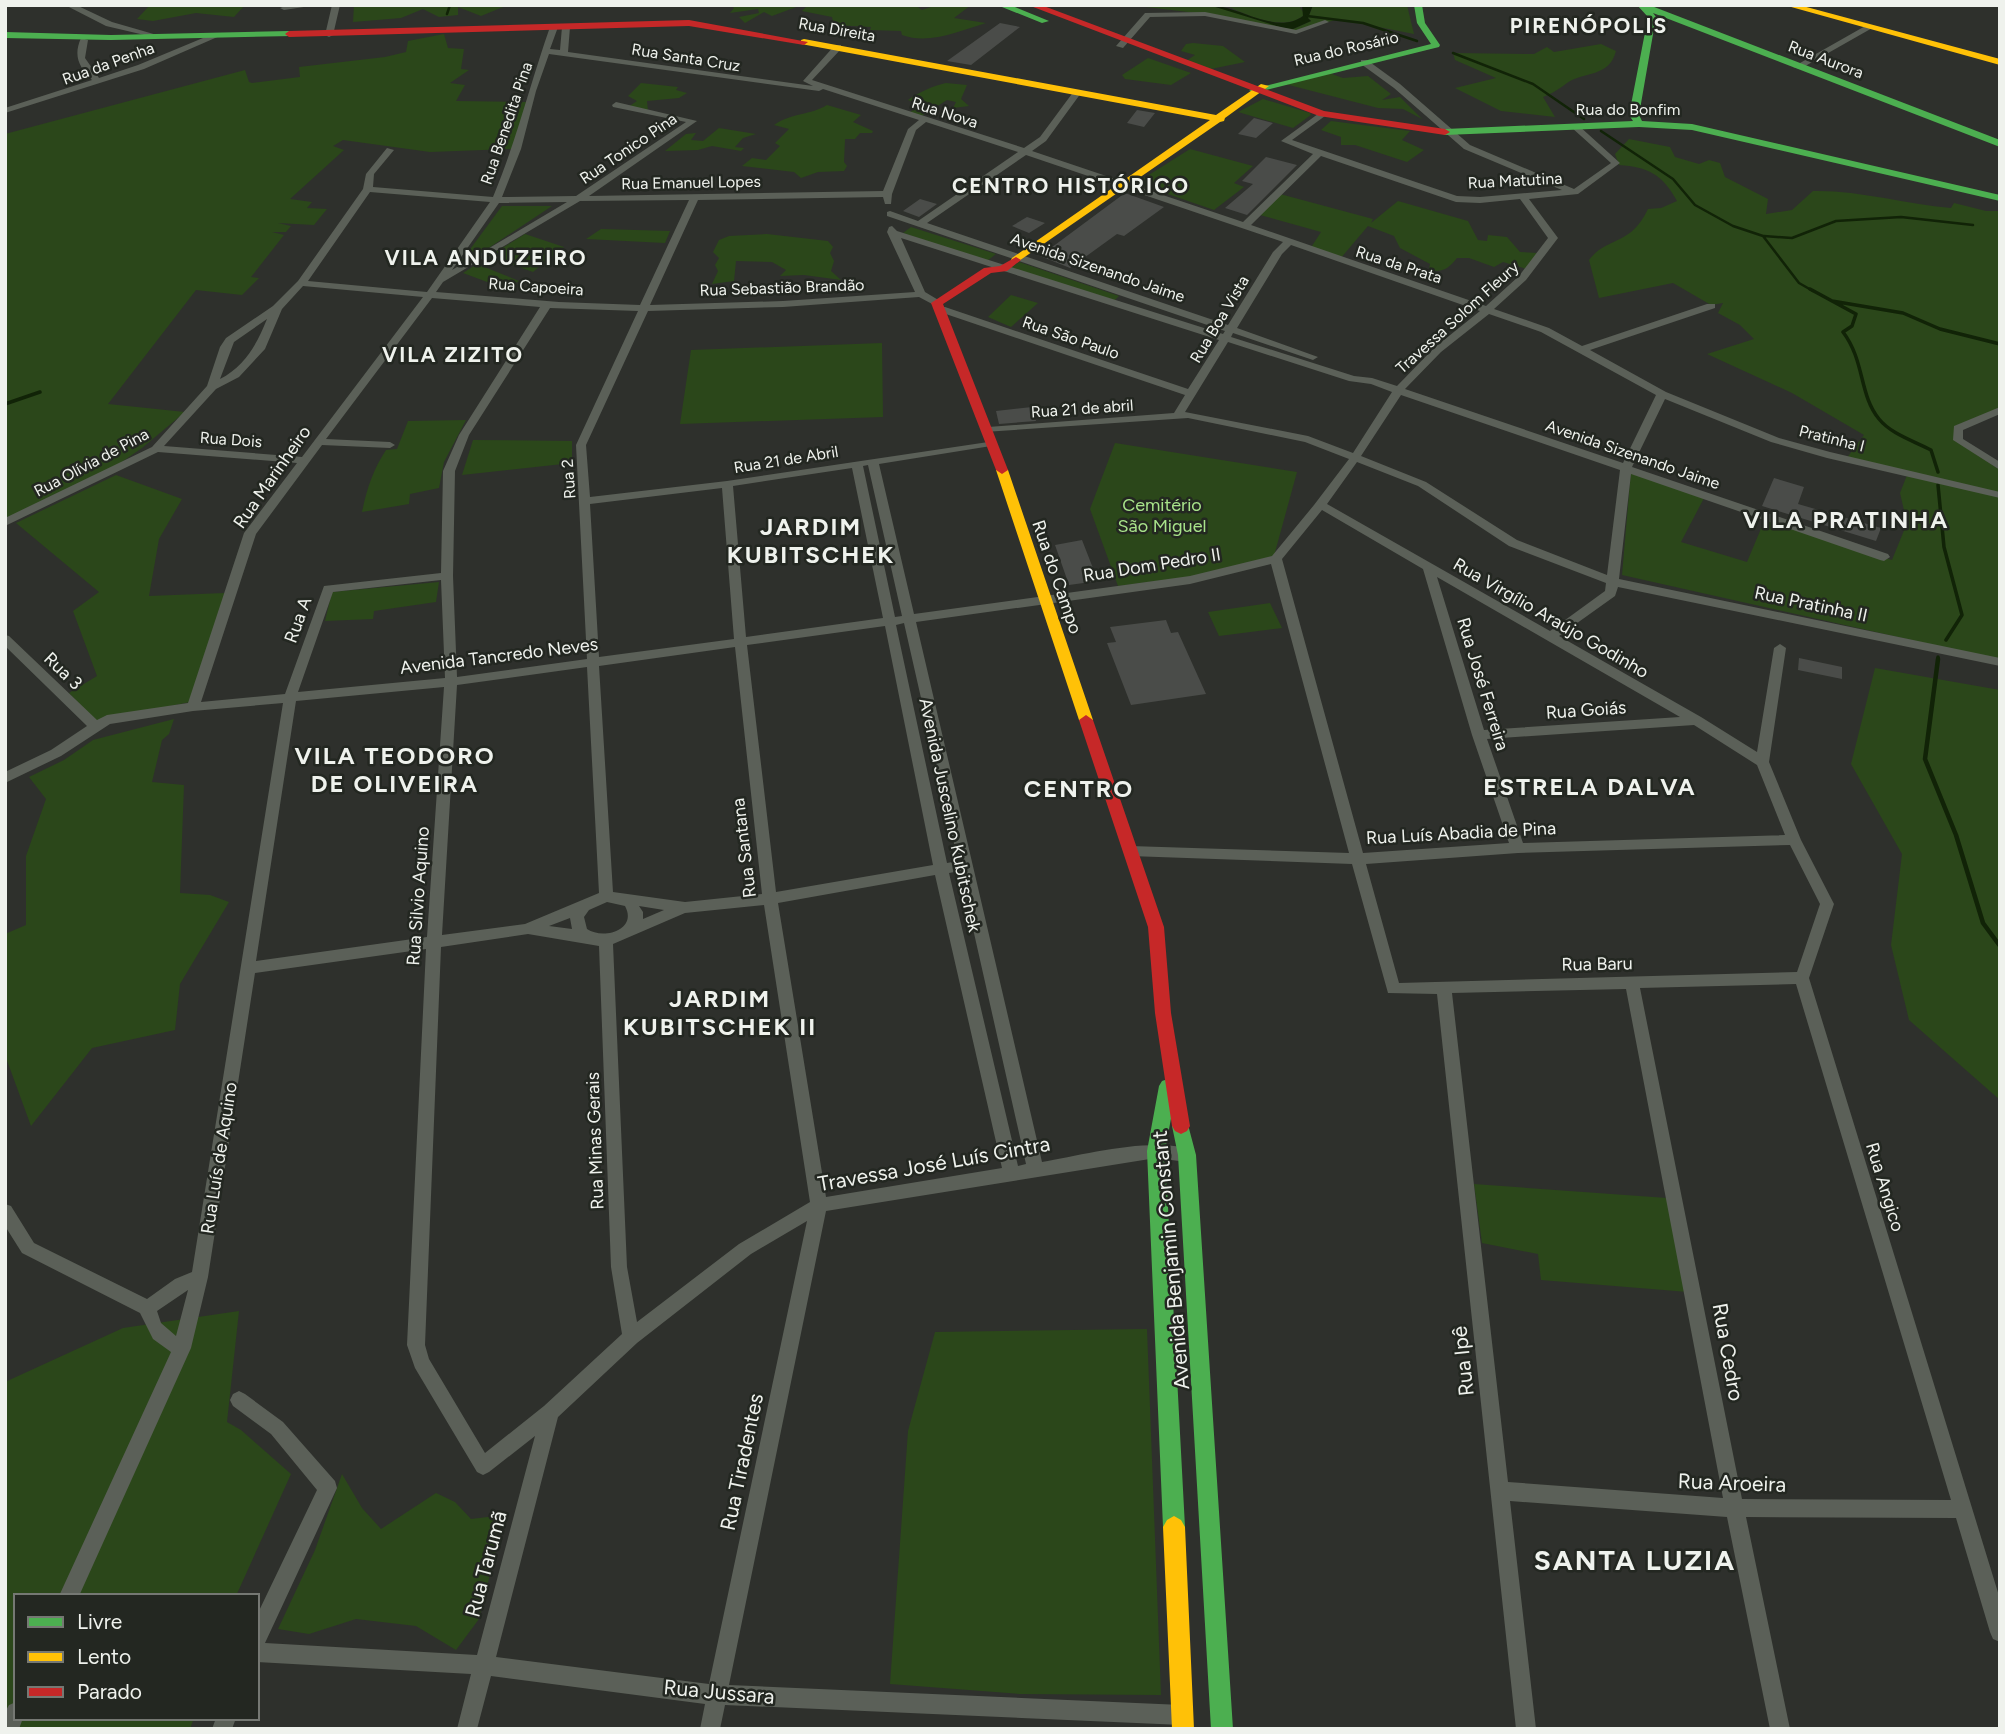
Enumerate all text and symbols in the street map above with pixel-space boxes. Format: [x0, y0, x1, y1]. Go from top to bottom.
street label: Rua Direita [797, 13, 877, 46]
district label: PIRENÓPOLIS [1510, 13, 1668, 38]
street label: Rua do Rosário [1292, 27, 1400, 70]
street label: Rua Aurora [1786, 36, 1866, 83]
street label: Rua da Penha [60, 38, 157, 89]
street label: Rua Santa Cruz [630, 40, 742, 75]
street label: Rua Benedita Pina [477, 59, 536, 187]
street label: Rua Nova [909, 93, 981, 132]
street label: Rua do Bonfim [1576, 100, 1680, 119]
street label: Rua Tonico Pina [576, 109, 680, 188]
street label: Rua Matutina [1467, 169, 1563, 192]
street label: Rua Emanuel Lopes [621, 172, 761, 193]
district label: CENTRO HISTÓRICO [952, 173, 1190, 198]
street label: Avenida Sizenando Jaime [1008, 229, 1188, 306]
street label: Rua da Prata [1353, 242, 1444, 287]
district label: VILA ANDUZEIRO [385, 245, 588, 270]
street label: Travessa Solom Fleury [1392, 257, 1523, 377]
street label: Rua Boa Vista [1186, 272, 1253, 366]
street label: Rua Capoeira [488, 274, 584, 299]
street label: Rua Sebastião Brandão [699, 275, 865, 300]
street label: Rua São Paulo [1020, 312, 1122, 363]
district label: VILA ZIZITO [382, 342, 524, 367]
street label: Rua 21 de abril [1030, 395, 1134, 422]
street label: Avenida Sizenando Jaime [1543, 416, 1723, 493]
street label: Rua Marinheiro [229, 421, 315, 533]
street label: Pratinha I [1797, 421, 1867, 456]
street label: Rua Olívia de Pina [31, 424, 152, 501]
street label: Rua Dois [199, 428, 263, 451]
street label: Rua 21 de Abril [732, 442, 840, 477]
street label: Rua 2 [558, 458, 579, 500]
park label: Cemitério São Miguel [1118, 494, 1206, 537]
district label: VILA PRATINHA [1743, 505, 1949, 534]
district label: JARDIM KUBITSCHEK [727, 512, 895, 569]
street label: Rua do Campo [1027, 517, 1087, 637]
street label: Rua Dom Pedro II [1082, 543, 1222, 587]
street label: Rua Virgílio Araújo Godinho [1449, 553, 1653, 683]
street label: Rua Pratinha II [1752, 581, 1870, 627]
street label: Rua A [280, 594, 316, 646]
street label: Rua José Ferreira [1452, 615, 1514, 753]
street label: Avenida Tancredo Neves [399, 633, 599, 679]
street label: Rua 3 [39, 648, 87, 694]
street label: Avenida Juscelino Kubitschek [914, 696, 986, 934]
street label: Rua Goiás [1545, 696, 1627, 724]
district label: VILA TEODORO DE OLIVEIRA [294, 741, 496, 798]
district label: ESTRELA DALVA [1483, 772, 1697, 801]
district label: CENTRO [1024, 774, 1134, 803]
street label: Rua Santana [727, 797, 761, 899]
street label: Rua Luís Abadia de Pina [1365, 817, 1557, 849]
street label: Rua Silvio Aquino [402, 826, 434, 966]
street label: Rua Baru [1561, 952, 1633, 976]
district label: JARDIM KUBITSCHEK II [623, 984, 817, 1041]
street label: Rua Minas Gerais [582, 1072, 608, 1210]
street label: Rua Luís de Aquino [196, 1081, 242, 1235]
street label: Avenida Benjamin Constant [1147, 1129, 1194, 1391]
street label: Travessa José Luís Cintra [816, 1131, 1052, 1196]
street label: Rua Angico [1861, 1140, 1909, 1234]
street label: Rua Cedro [1708, 1301, 1749, 1403]
street label: Rua Ipê [1446, 1325, 1479, 1397]
street label: Rua Tiradentes [715, 1391, 768, 1533]
street label: Rua Aroeira [1677, 1468, 1787, 1497]
street label: Rua Tarumã [459, 1508, 512, 1620]
district label: SANTA LUZIA [1534, 1543, 1736, 1577]
legend [14, 1594, 259, 1720]
text: Livre [77, 1609, 122, 1634]
text: Lento [77, 1644, 131, 1669]
street label: Rua Jussara [662, 1674, 776, 1709]
text: Parado [77, 1679, 142, 1704]

